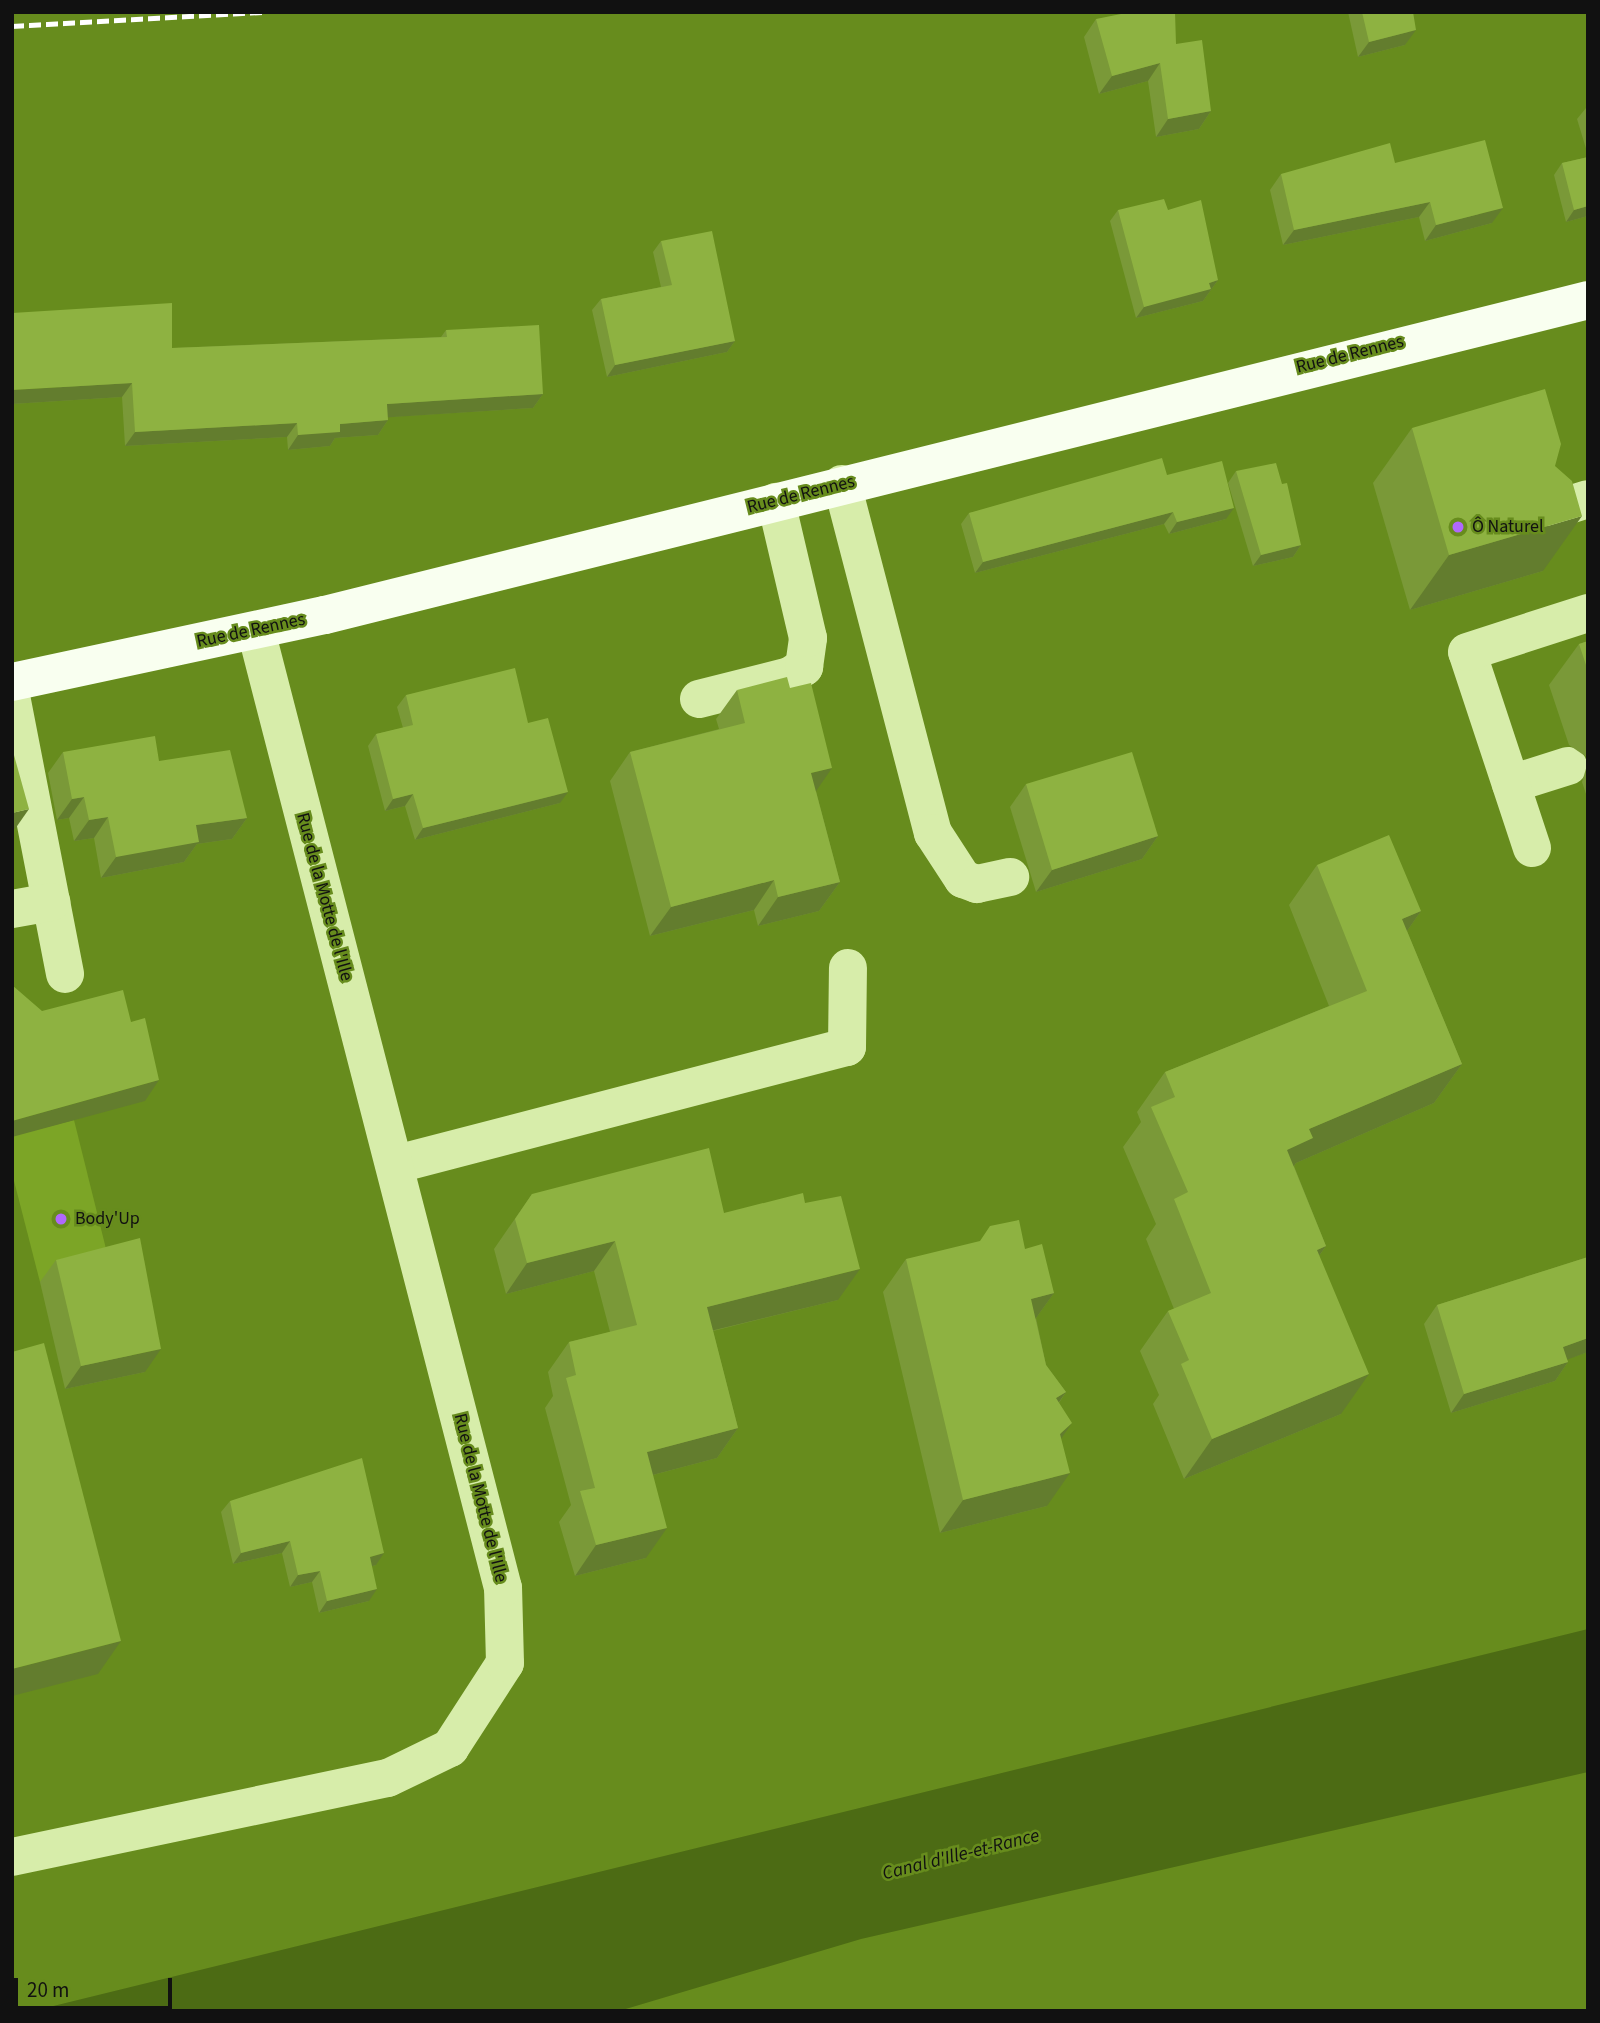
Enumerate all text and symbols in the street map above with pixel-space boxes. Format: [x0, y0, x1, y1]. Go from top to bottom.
street label: Rue de Rennes [1294, 331, 1406, 379]
street label: Rue de Rennes [745, 471, 857, 519]
place label: Ô Naturel [1472, 516, 1543, 538]
marker: Ô Naturel [1450, 519, 1466, 535]
street label: Rue de Rennes [195, 609, 307, 653]
street label: Rue de la Motte de l'Ille [291, 810, 357, 984]
place label: Body'Up [75, 1208, 140, 1230]
marker: Body'Up [53, 1211, 69, 1227]
street label: Rue de la Motte de l'Ille [449, 1411, 511, 1585]
water label: Canal d'Ille-et-Rance [880, 1824, 1042, 1886]
scale bar [18, 1964, 175, 2008]
text: 20 m [27, 1975, 69, 2005]

